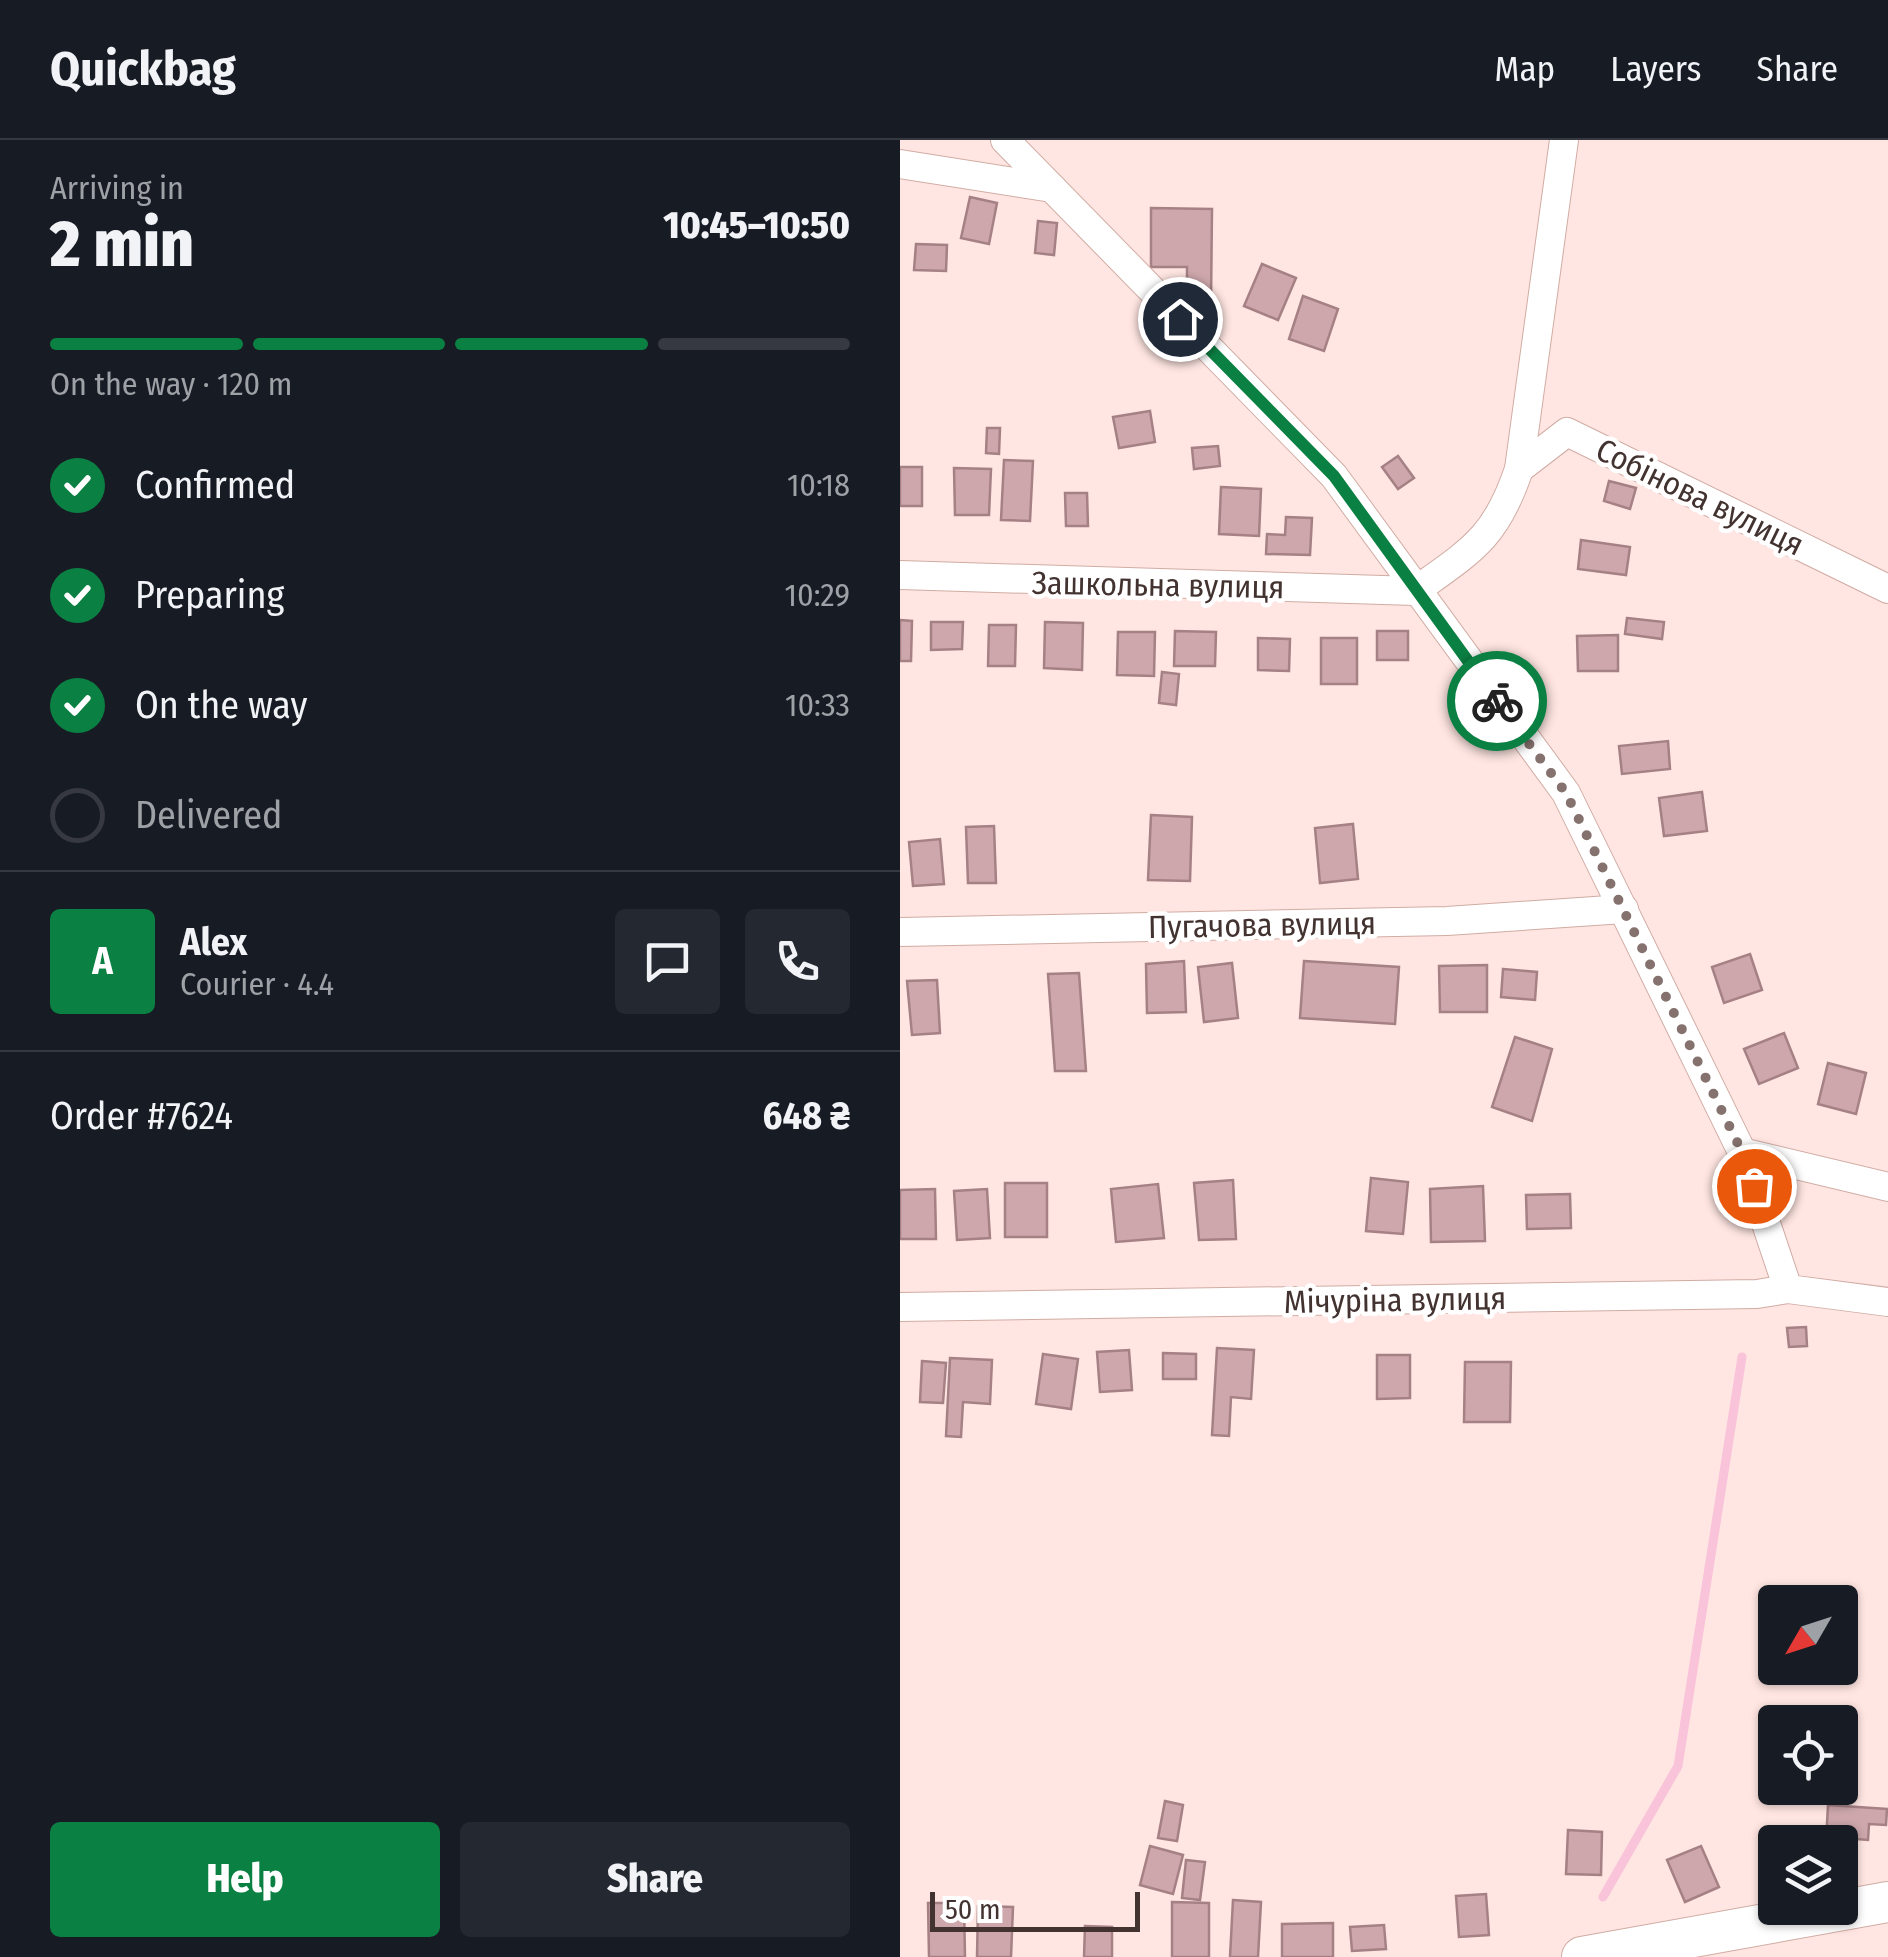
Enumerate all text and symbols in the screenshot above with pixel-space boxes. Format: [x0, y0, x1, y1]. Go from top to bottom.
text: Quickbag [50, 40, 236, 98]
text: Map [1495, 48, 1555, 90]
text: Layers [1610, 48, 1702, 90]
text: Share [1757, 48, 1838, 90]
text: Arriving in [50, 169, 184, 207]
text: 10:45–10:50 [663, 202, 850, 248]
text: 2 min [50, 205, 194, 283]
pin [1138, 277, 1223, 362]
icon: home [1153, 292, 1208, 347]
text: On the way · 120 m [50, 365, 292, 403]
street label: Собінова вулиця [1590, 430, 1810, 564]
icon: check [50, 458, 105, 513]
text: Confirmed [135, 462, 295, 508]
text: 10:18 [787, 466, 850, 504]
street label: Зашкольна вулиця [1031, 564, 1285, 606]
icon: check [50, 568, 105, 623]
text: Preparing [135, 572, 284, 618]
text: 10:29 [785, 576, 850, 614]
courier [1447, 651, 1547, 751]
icon: bike [1470, 674, 1525, 729]
icon: check [50, 678, 105, 733]
text: On the way [135, 682, 307, 728]
text: 10:33 [785, 686, 850, 724]
text: Delivered [135, 792, 282, 838]
street label: Пугачова вулиця [1148, 904, 1376, 946]
button: chat [615, 909, 720, 1014]
button: phone [745, 909, 850, 1014]
text: Alex [180, 919, 247, 965]
text: A [92, 938, 113, 984]
text: Courier · 4.4 [180, 965, 334, 1003]
text: Order #7624 [50, 1093, 233, 1139]
text: 648 ₴ [763, 1093, 850, 1139]
pin [1712, 1144, 1797, 1229]
icon: bag [1727, 1159, 1782, 1214]
street label: Мічуріна вулиця [1284, 1279, 1506, 1321]
north arrow [1758, 1585, 1858, 1685]
map controls [1758, 1585, 1858, 1925]
button: locate [1758, 1705, 1858, 1805]
button: Help [50, 1822, 440, 1937]
button: Share [460, 1822, 850, 1937]
button: layers [1758, 1825, 1858, 1925]
scale bar [930, 1887, 1140, 1932]
text: 50 m [945, 1893, 1001, 1926]

